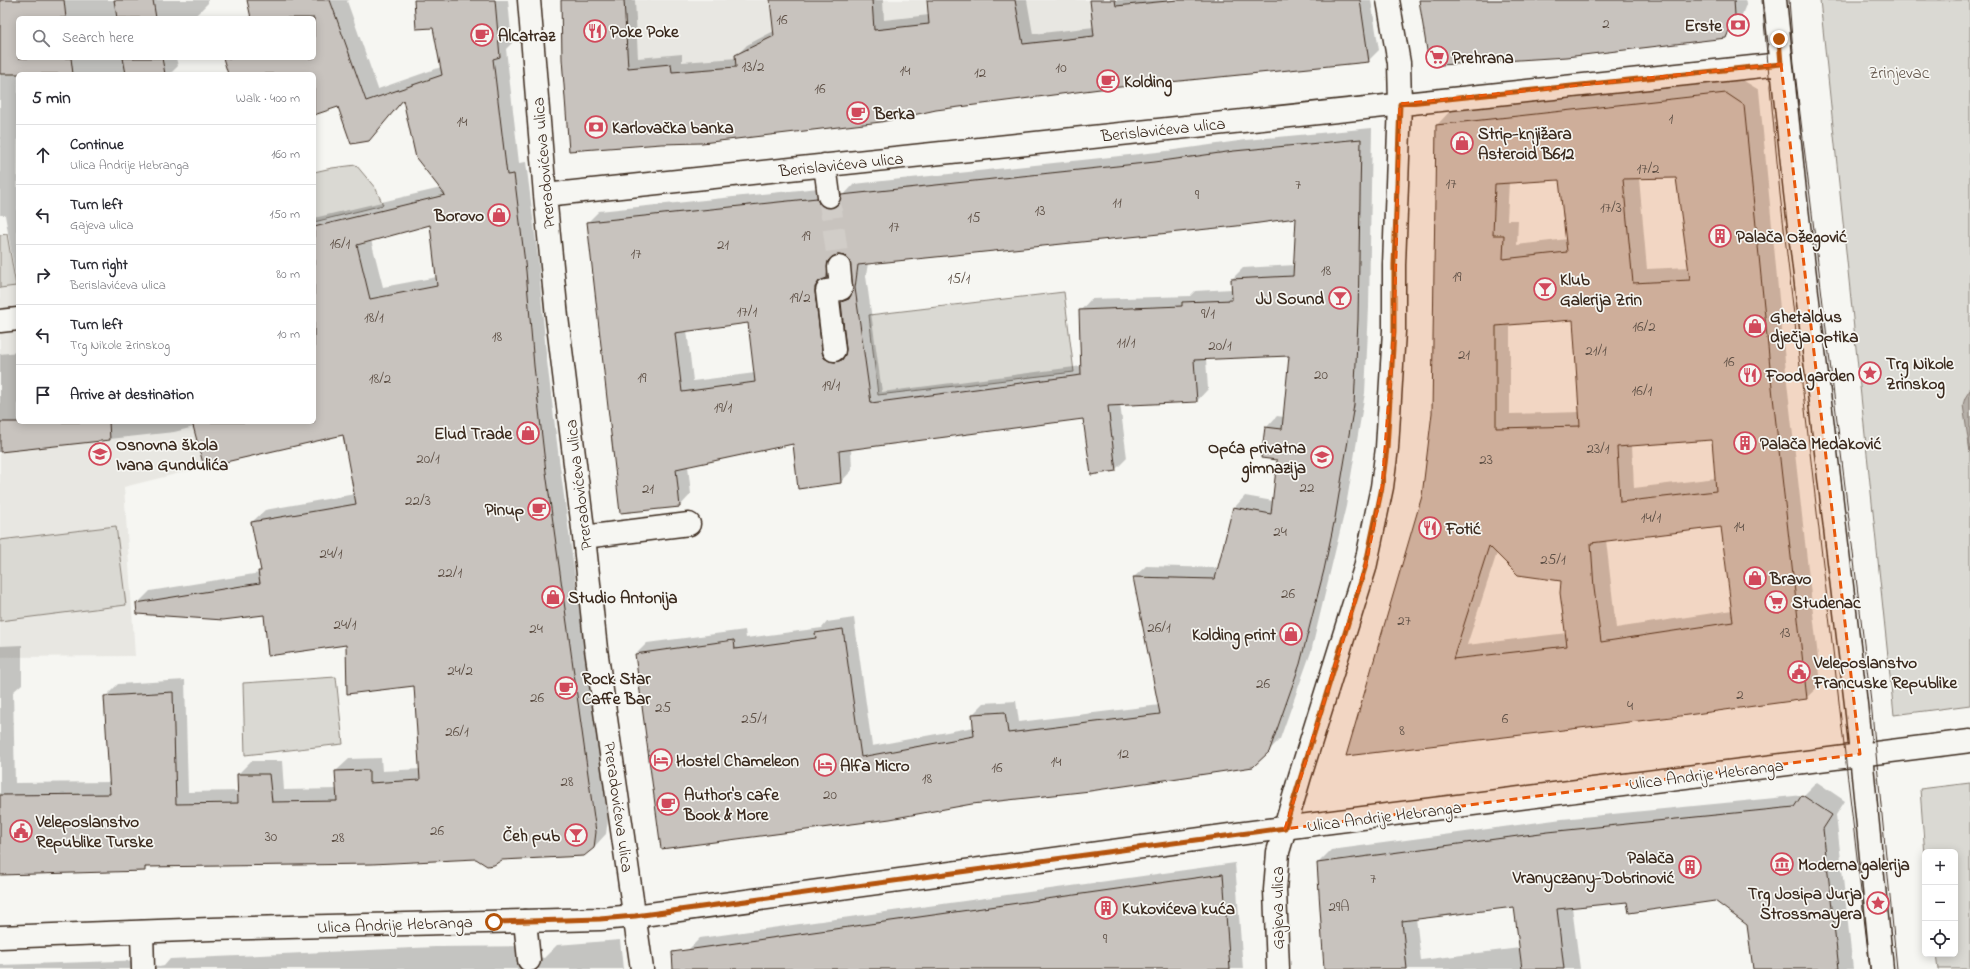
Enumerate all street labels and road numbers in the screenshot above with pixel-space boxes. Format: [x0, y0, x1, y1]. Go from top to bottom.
street label: Preradovićeva ulica [526, 96, 563, 230]
street label: Berislavićeva ulica [1099, 112, 1227, 150]
street label: Berislavićeva ulica [777, 147, 905, 185]
street label: Preradovićeva ulica [559, 418, 600, 552]
street label: Preradovićeva ulica [596, 740, 639, 874]
street label: Ulica Andrije Hebranga [1627, 754, 1785, 799]
street label: Ulica Andrije Hebranga [1305, 796, 1463, 841]
street label: Gajeva ulica [1266, 866, 1291, 950]
street label: Ulica Andrije Hebranga [317, 910, 473, 943]

